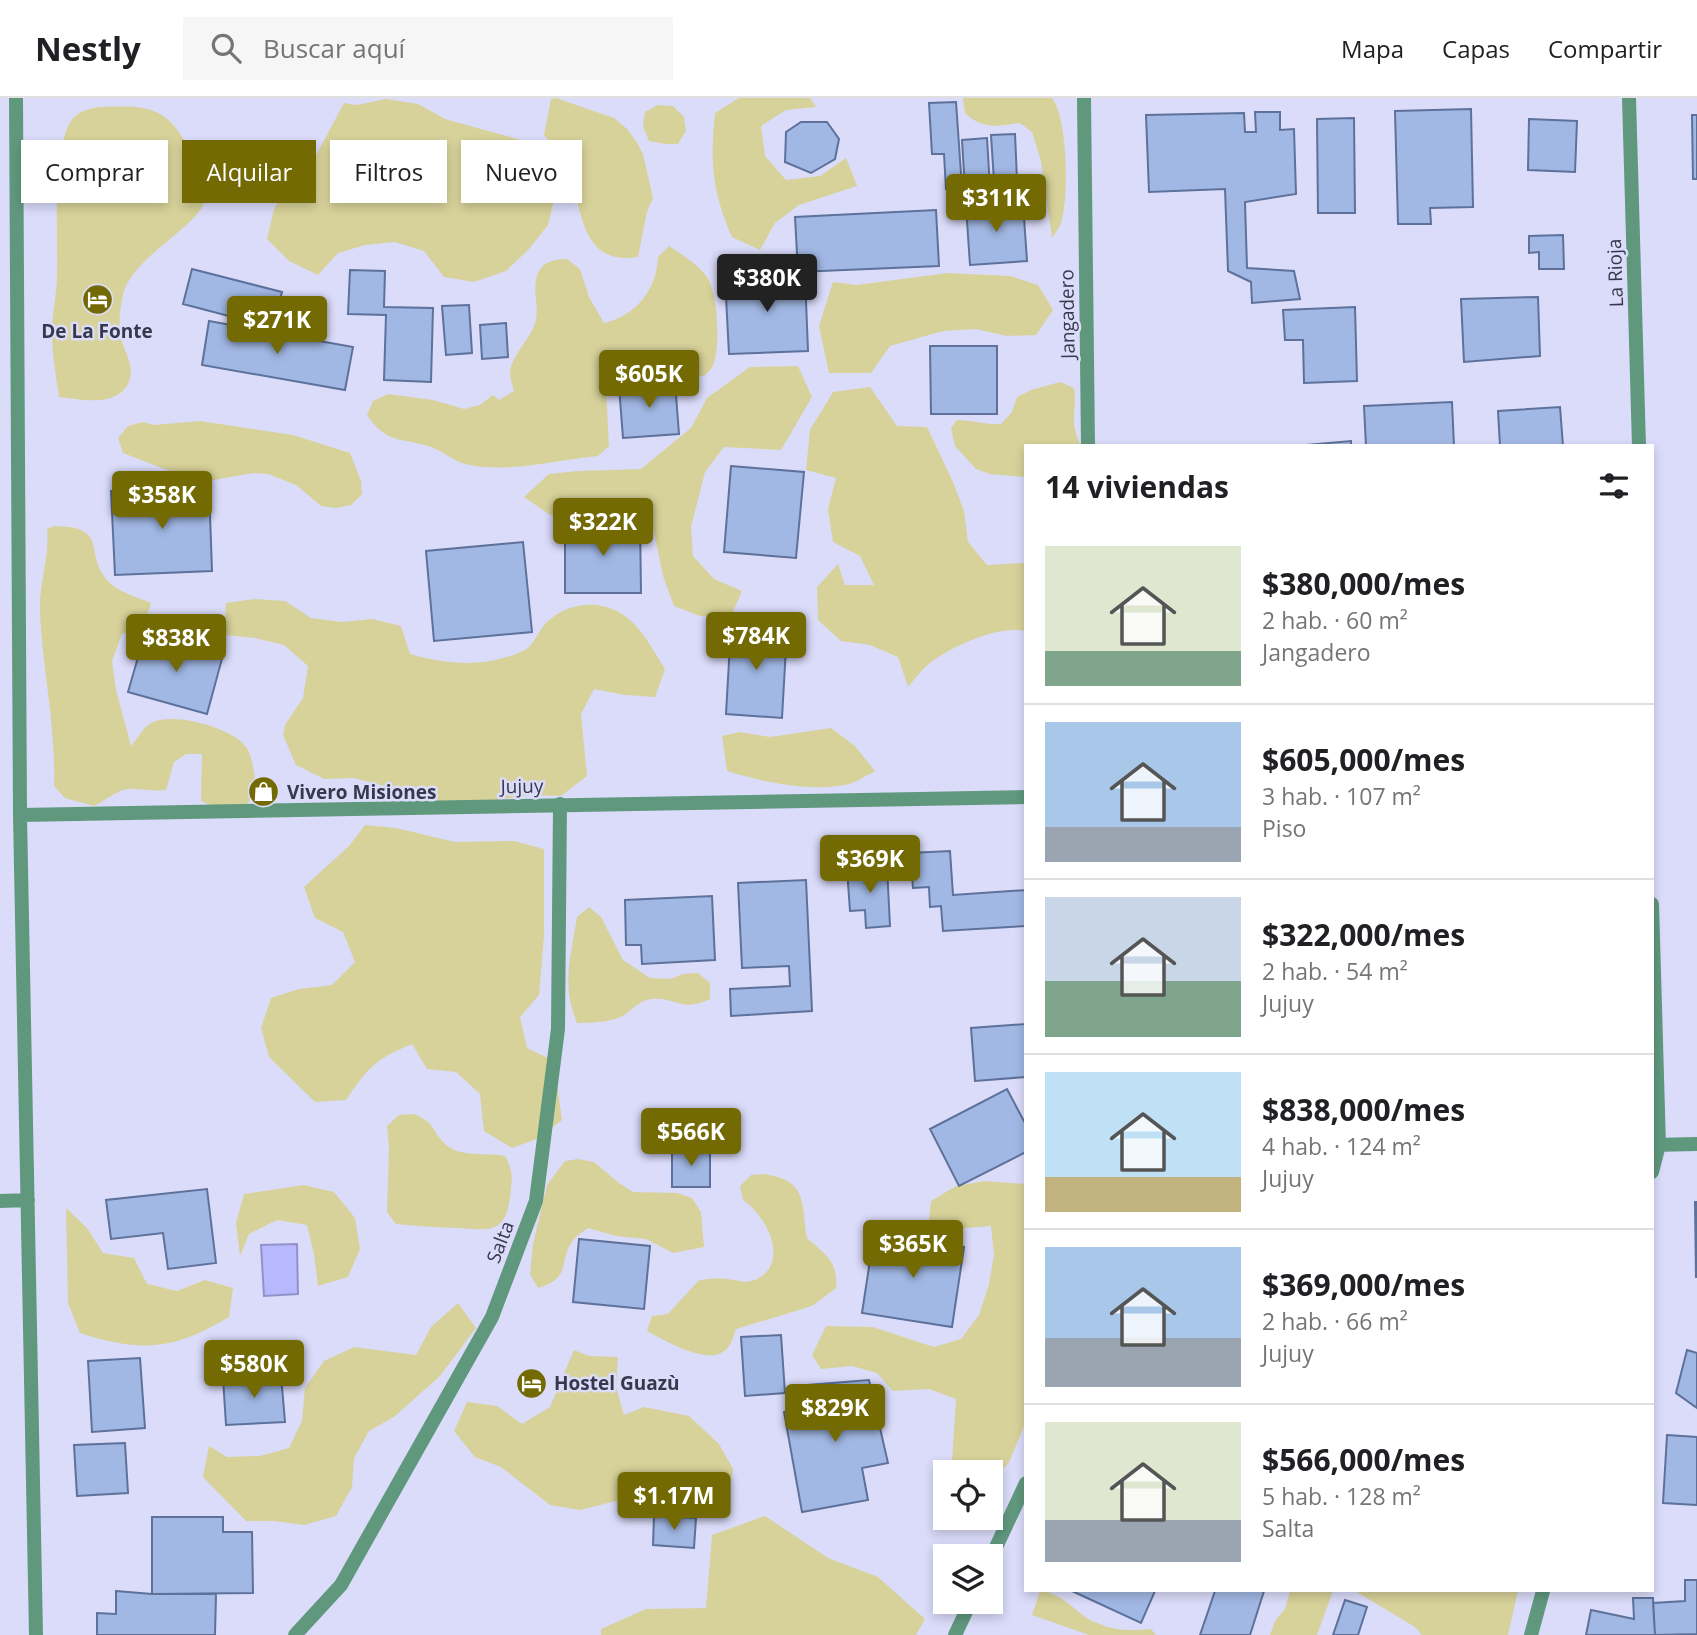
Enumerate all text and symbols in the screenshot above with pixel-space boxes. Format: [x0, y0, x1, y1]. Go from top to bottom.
search box [183, 17, 673, 80]
text: Nestly [35, 26, 141, 71]
icon: search [207, 29, 245, 67]
text: Buscar aquí [263, 30, 405, 66]
text: Mapa [1341, 32, 1404, 65]
text: Capas [1442, 32, 1510, 65]
text: Compartir [1548, 32, 1662, 65]
chip: Comprar [21, 140, 168, 203]
chip: Alquilar [182, 140, 316, 203]
chip: Filtros [330, 140, 447, 203]
chip: Nuevo [461, 140, 582, 203]
pin: $311K [947, 174, 1045, 234]
text: $311K [962, 181, 1030, 213]
street label: La Rioja [1601, 238, 1629, 308]
pin: $380K [718, 254, 816, 314]
text: $380K [733, 261, 801, 293]
street label: Jangadero [1053, 269, 1081, 361]
hotel icon: De La Fonte [80, 283, 114, 317]
pin: $271K [228, 296, 326, 356]
text: $271K [243, 303, 311, 335]
place label: De La Fonte [41, 318, 153, 344]
pin: $605K [600, 350, 698, 410]
text: $605K [615, 357, 683, 389]
text: 14 viviendas [1045, 466, 1229, 507]
icon: filters [1595, 467, 1633, 505]
pin: $358K [113, 472, 211, 531]
text: $358K [128, 478, 196, 510]
pin: $322K [554, 498, 652, 558]
text: $322K [569, 505, 637, 537]
text: $380,000/mes [1262, 563, 1465, 604]
icon: home [1101, 574, 1185, 658]
text: 2 hab. · 60 m² [1262, 604, 1408, 636]
pin: $784K [707, 612, 805, 672]
pin: $838K [127, 614, 225, 674]
text: $784K [722, 619, 790, 651]
text: $838K [142, 621, 210, 653]
text: Jangadero [1262, 636, 1371, 668]
text: $605,000/mes [1262, 739, 1465, 780]
icon: home [1101, 750, 1185, 834]
street label: Jujuy [498, 773, 544, 799]
shop icon: Vivero Misiones [247, 775, 281, 809]
place label: Vivero Misiones [287, 779, 436, 805]
text: 3 hab. · 107 m² [1262, 780, 1421, 812]
text: Piso [1262, 812, 1306, 844]
pin: $369K [821, 836, 919, 895]
text: $369K [836, 842, 904, 874]
text: $322,000/mes [1262, 914, 1465, 955]
icon: home [1101, 925, 1185, 1009]
text: 2 hab. · 54 m² [1262, 955, 1408, 987]
text: Jujuy [1262, 987, 1314, 1019]
text: $838,000/mes [1262, 1089, 1465, 1130]
icon: home [1101, 1100, 1185, 1184]
pin: $566K [642, 1108, 740, 1168]
text: $566K [657, 1115, 725, 1147]
text: 4 hab. · 124 m² [1262, 1130, 1421, 1162]
text: Jujuy [1262, 1162, 1314, 1194]
street label: Salta [480, 1217, 520, 1267]
pin: $365K [864, 1220, 962, 1280]
text: $365K [879, 1227, 947, 1259]
text: $369,000/mes [1262, 1264, 1465, 1305]
icon: home [1101, 1275, 1185, 1359]
text: 2 hab. · 66 m² [1262, 1305, 1408, 1337]
text: Jujuy [1262, 1337, 1314, 1369]
pin: $580K [205, 1340, 303, 1400]
text: $580K [220, 1347, 288, 1379]
hotel icon: Hostel Guazù [514, 1366, 548, 1400]
place label: Hostel Guazù [554, 1370, 679, 1396]
pin: $829K [786, 1384, 884, 1444]
text: $829K [801, 1391, 869, 1423]
text: $566,000/mes [1262, 1439, 1465, 1480]
icon: home [1101, 1450, 1185, 1534]
map controls [933, 1460, 1003, 1614]
button: locate [933, 1460, 1003, 1530]
pin: $1.17M [617, 1472, 731, 1532]
text: $1.17M [634, 1479, 714, 1511]
text: 5 hab. · 128 m² [1262, 1480, 1421, 1512]
text: Salta [1262, 1512, 1314, 1544]
button: layers [933, 1544, 1003, 1614]

